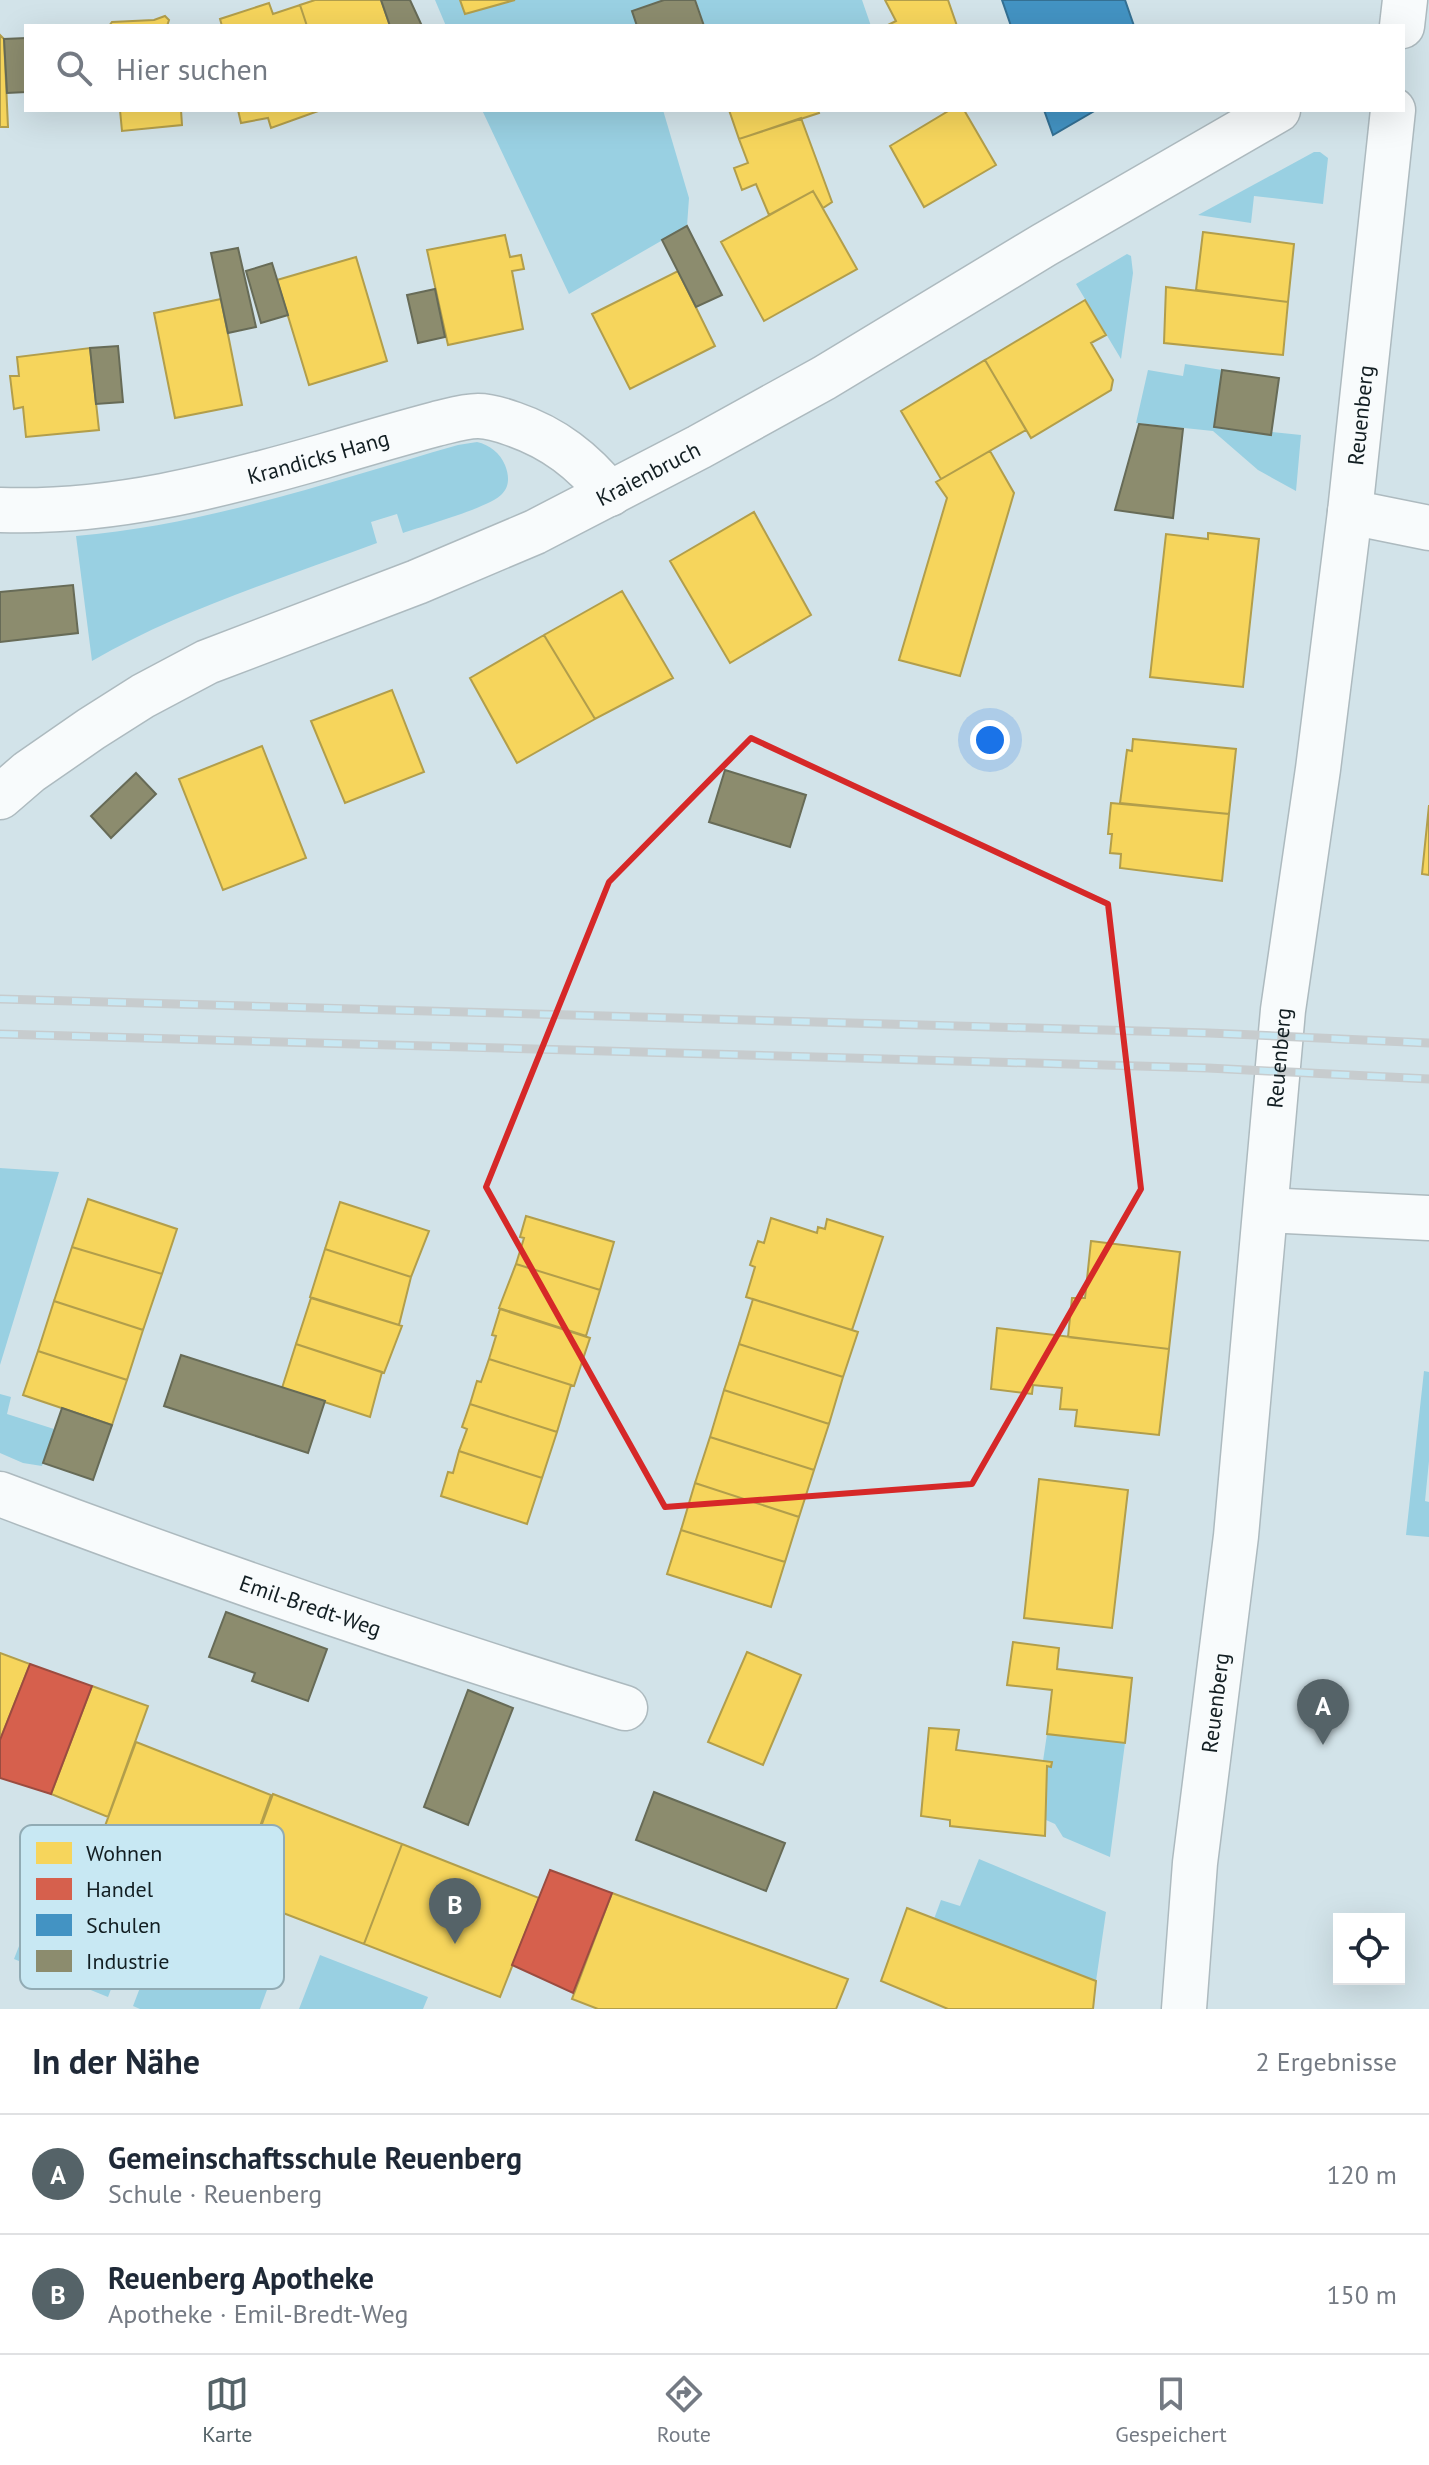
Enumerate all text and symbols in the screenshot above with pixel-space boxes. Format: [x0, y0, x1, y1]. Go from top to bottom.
search box [24, 24, 1405, 112]
icon: search [52, 46, 96, 90]
text: Hier suchen [116, 49, 268, 88]
street label: Reuenberg [1341, 364, 1380, 467]
street label: Krandicks Hang [244, 424, 392, 490]
street label: Kraienbruch [591, 435, 705, 512]
your location [970, 720, 1010, 760]
street label: Reuenberg [1260, 1006, 1297, 1109]
street label: Emil-Bredt-Weg [236, 1568, 385, 1643]
street label: Reuenberg [1195, 1651, 1235, 1754]
pin: A [1297, 1679, 1349, 1745]
legend [20, 1825, 284, 1989]
text: Wohnen [86, 1839, 162, 1867]
text: Handel [86, 1875, 154, 1903]
pin: B [429, 1878, 481, 1944]
text: Schulen [86, 1911, 161, 1939]
map controls [1333, 1913, 1405, 1985]
button: locate [1333, 1913, 1405, 1985]
text: Industrie [86, 1947, 169, 1975]
text: In der Nähe [32, 2039, 200, 2083]
text: 2 Ergebnisse [1256, 2045, 1397, 2078]
text: Gemeinschaftsschule Reuenberg [108, 2138, 522, 2177]
text: A [50, 2158, 66, 2191]
text: 120 m [1326, 2158, 1397, 2191]
text: Schule · Reuenberg [108, 2177, 322, 2210]
text: Reuenberg Apotheke [108, 2258, 374, 2297]
text: B [50, 2278, 66, 2311]
text: 150 m [1326, 2278, 1397, 2311]
text: Apotheke · Emil-Bredt-Weg [108, 2297, 408, 2330]
tab: Karte [202, 2372, 252, 2448]
tab: Route [657, 2372, 711, 2448]
tab: Gespeichert [1115, 2372, 1227, 2448]

